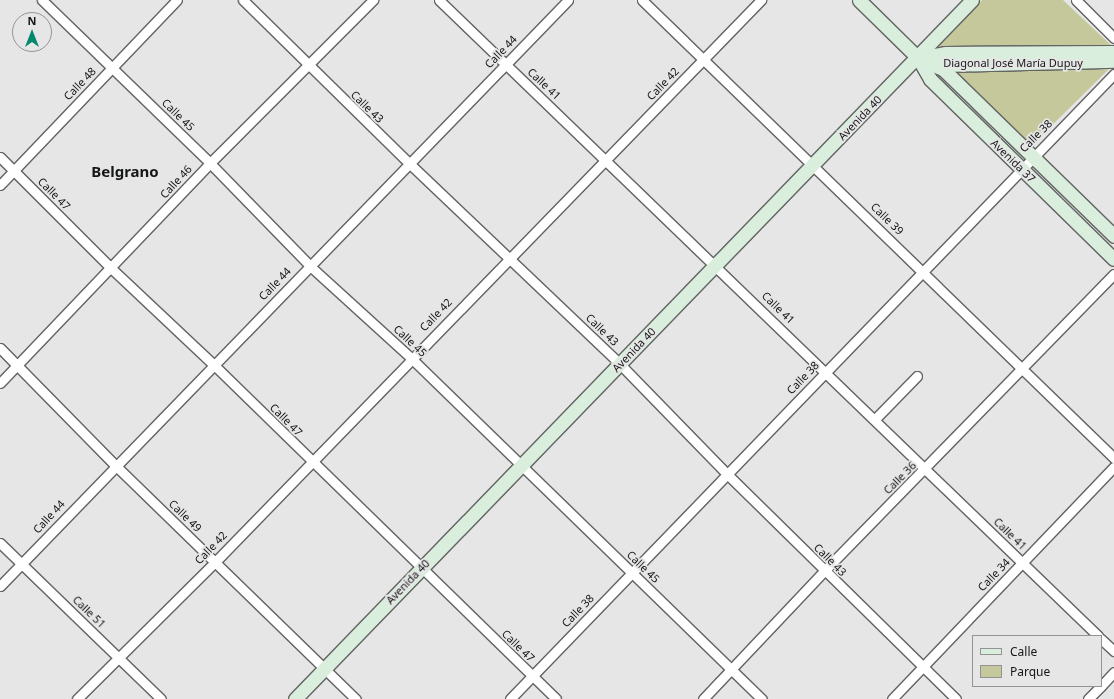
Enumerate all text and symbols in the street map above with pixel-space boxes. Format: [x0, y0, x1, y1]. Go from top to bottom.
north arrow [12, 12, 52, 52]
text: N [28, 13, 36, 28]
street label: Calle 44 [482, 33, 520, 71]
street label: Diagonal José María Dupuy [943, 56, 1083, 70]
street label: Calle 48 [61, 65, 99, 103]
street label: Calle 41 [525, 65, 563, 103]
street label: Calle 42 [644, 65, 682, 103]
street label: Calle 43 [348, 88, 386, 126]
street label: Avenida 40 [836, 93, 884, 143]
street label: Calle 45 [159, 96, 197, 134]
street label: Calle 38 [1017, 117, 1055, 155]
street label: Avenida 37 [988, 137, 1038, 185]
district label: Belgrano [91, 163, 159, 181]
street label: Calle 46 [157, 163, 195, 201]
street label: Calle 47 [35, 175, 73, 213]
street label: Calle 39 [868, 200, 906, 238]
street label: Calle 44 [256, 265, 294, 303]
street label: Calle 41 [759, 289, 797, 327]
street label: Calle 42 [417, 296, 455, 334]
street label: Calle 43 [583, 311, 621, 349]
street label: Calle 45 [391, 322, 429, 360]
street label: Avenida 40 [610, 325, 658, 375]
street label: Calle 38 [784, 359, 822, 397]
street label: Calle 47 [267, 401, 305, 439]
street label: Calle 36 [881, 459, 919, 497]
street label: Calle 49 [166, 497, 204, 535]
street label: Calle 44 [30, 498, 68, 536]
street label: Calle 41 [991, 515, 1029, 553]
street label: Calle 42 [192, 529, 230, 567]
street label: Calle 43 [811, 541, 849, 579]
street label: Calle 45 [624, 548, 662, 586]
street label: Calle 34 [975, 556, 1013, 594]
street label: Avenida 40 [384, 557, 432, 607]
street label: Calle 38 [559, 592, 597, 630]
street label: Calle 51 [70, 593, 108, 631]
street label: Calle 47 [499, 627, 537, 665]
legend [972, 635, 1102, 687]
text: Calle [1010, 643, 1037, 660]
text: Parque [1010, 663, 1050, 680]

